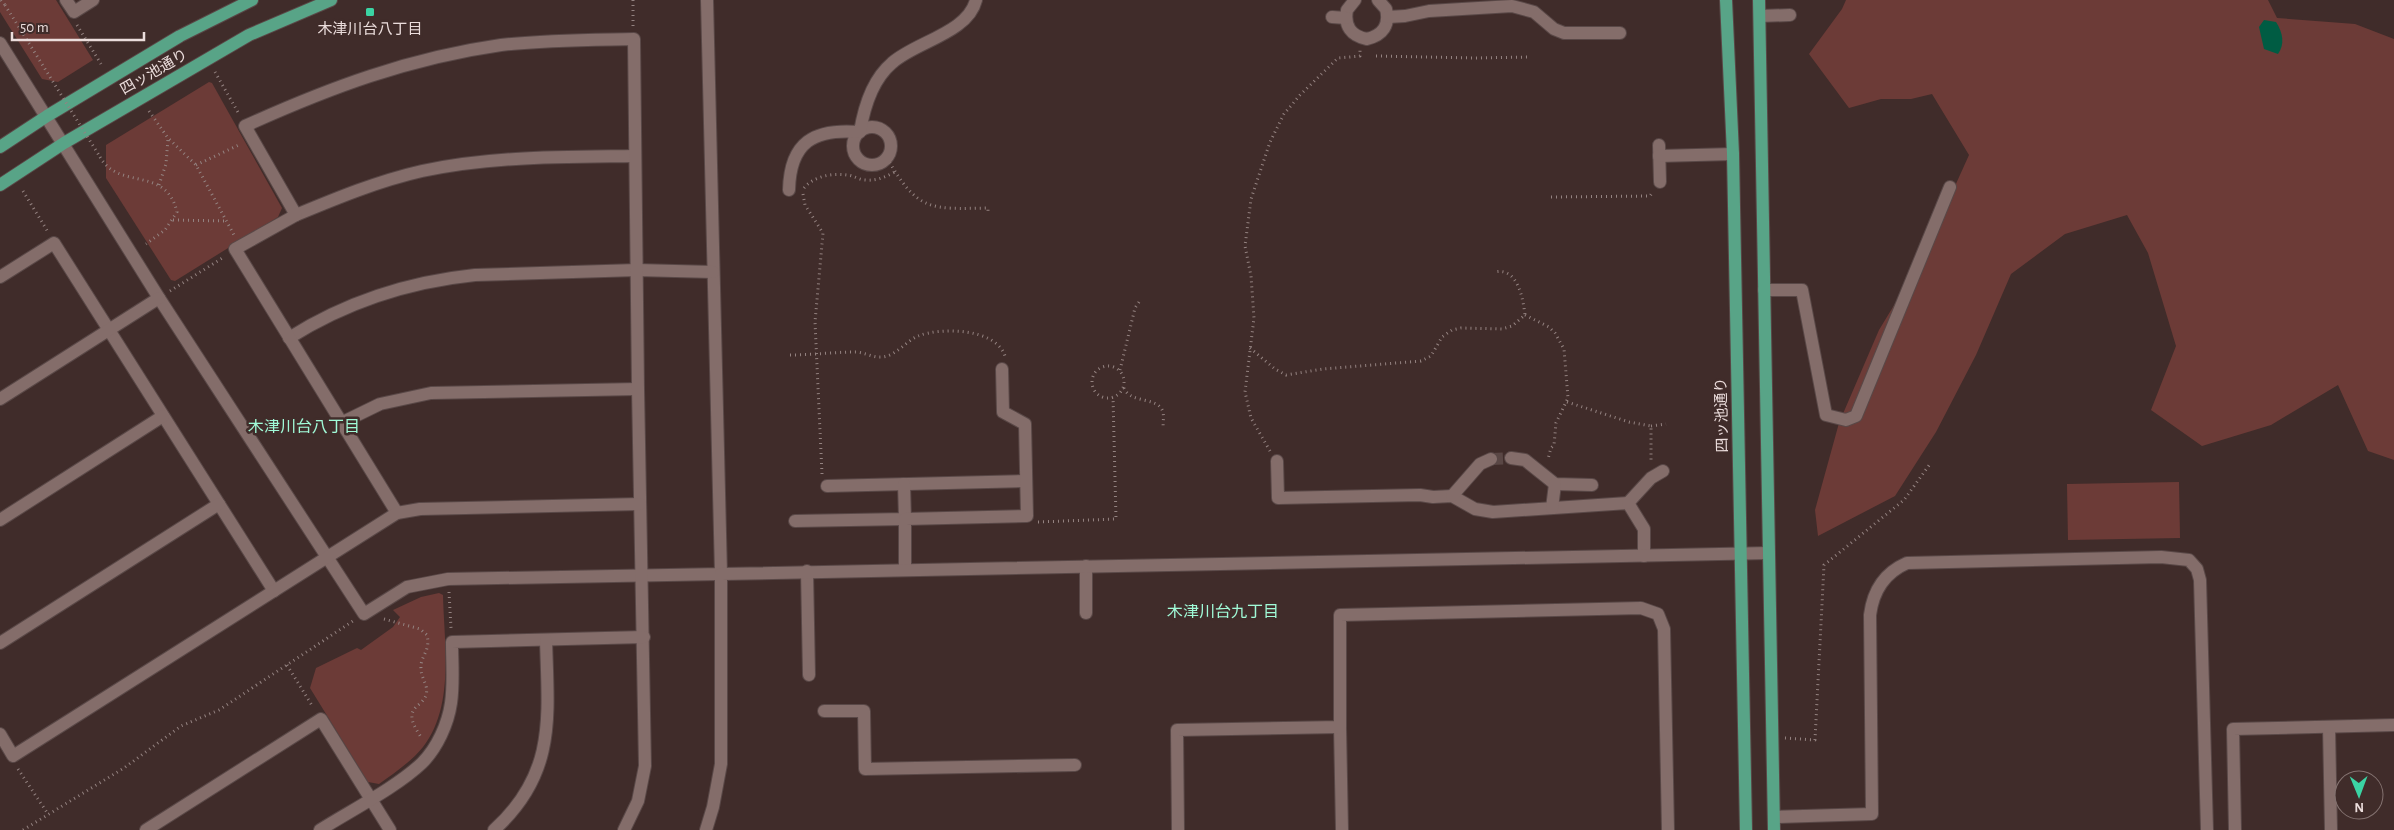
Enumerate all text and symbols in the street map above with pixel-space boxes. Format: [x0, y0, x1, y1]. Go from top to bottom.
marker: 木津川台八丁目 [364, 6, 376, 18]
scale bar [12, 10, 145, 42]
text: 50 m [20, 20, 49, 35]
place label: 木津川台八丁目 [317, 21, 423, 37]
street label: 四ッ池通り [117, 46, 190, 97]
street label: 四ッ池通り [1713, 377, 1730, 453]
district label: 木津川台八丁目 [248, 418, 360, 435]
district label: 木津川台九丁目 [1167, 603, 1279, 620]
north arrow [2334, 770, 2384, 820]
text: N [2354, 800, 2364, 814]

